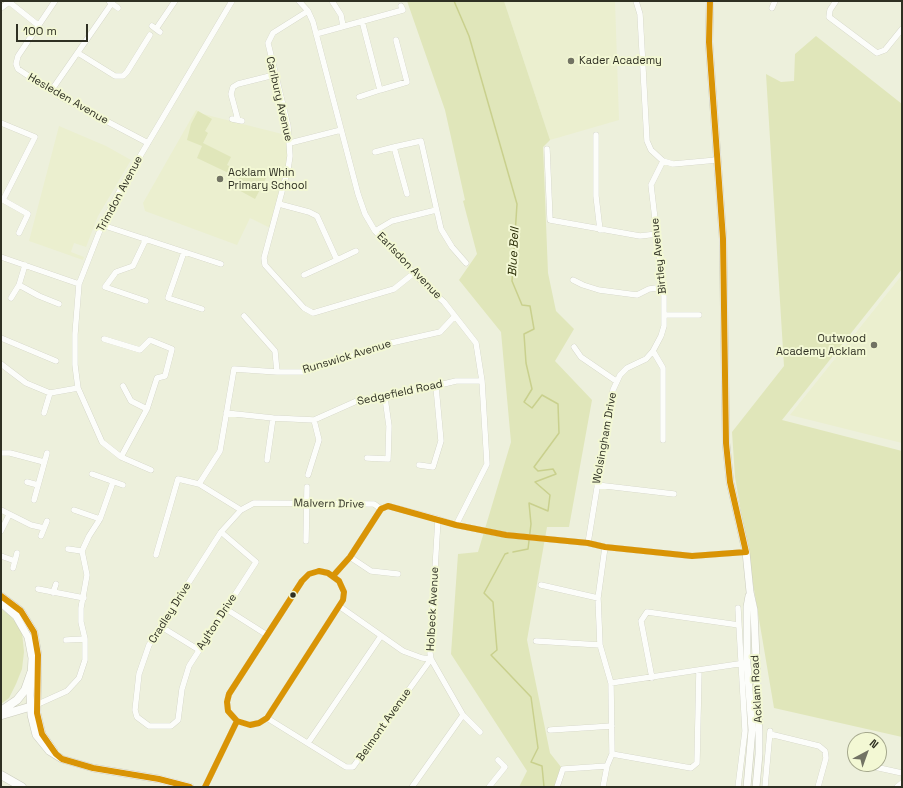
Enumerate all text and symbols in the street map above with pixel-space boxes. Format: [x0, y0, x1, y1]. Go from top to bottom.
scale bar [18, 16, 90, 42]
text: 100 m [23, 23, 57, 39]
place label: Kader Academy [579, 54, 662, 68]
street label: Carlbury Avenue [263, 55, 295, 143]
marker: Kader Academy [566, 56, 576, 66]
street label: Hesleden Avenue [25, 71, 111, 127]
street label: Trimdon Avenue [94, 154, 146, 234]
place label: Acklam Whin Primary School [228, 166, 307, 192]
marker: Acklam Whin Primary School [215, 174, 225, 184]
street label: Birtley Avenue [648, 217, 670, 295]
water label: Blue Bell [506, 227, 522, 277]
street label: Earlsdon Avenue [374, 230, 444, 302]
place label: Outwood Academy Acklam [776, 332, 866, 358]
street label: Runswick Avenue [301, 337, 393, 377]
marker: Outwood Academy Acklam [869, 340, 879, 350]
street label: Sedgefield Road [356, 377, 444, 409]
street label: Wolsingham Drive [590, 391, 620, 485]
street label: Malvern Drive [293, 497, 365, 511]
street label: Holbeck Avenue [424, 566, 442, 652]
street label: Cradley Drive [146, 580, 194, 646]
unlabelled marker [288, 590, 298, 600]
street label: Aylton Drive [194, 592, 240, 652]
street label: Acklam Road [749, 655, 765, 723]
street label: Belmont Avenue [354, 686, 414, 764]
north arrow [847, 732, 887, 772]
text: N [867, 736, 882, 751]

